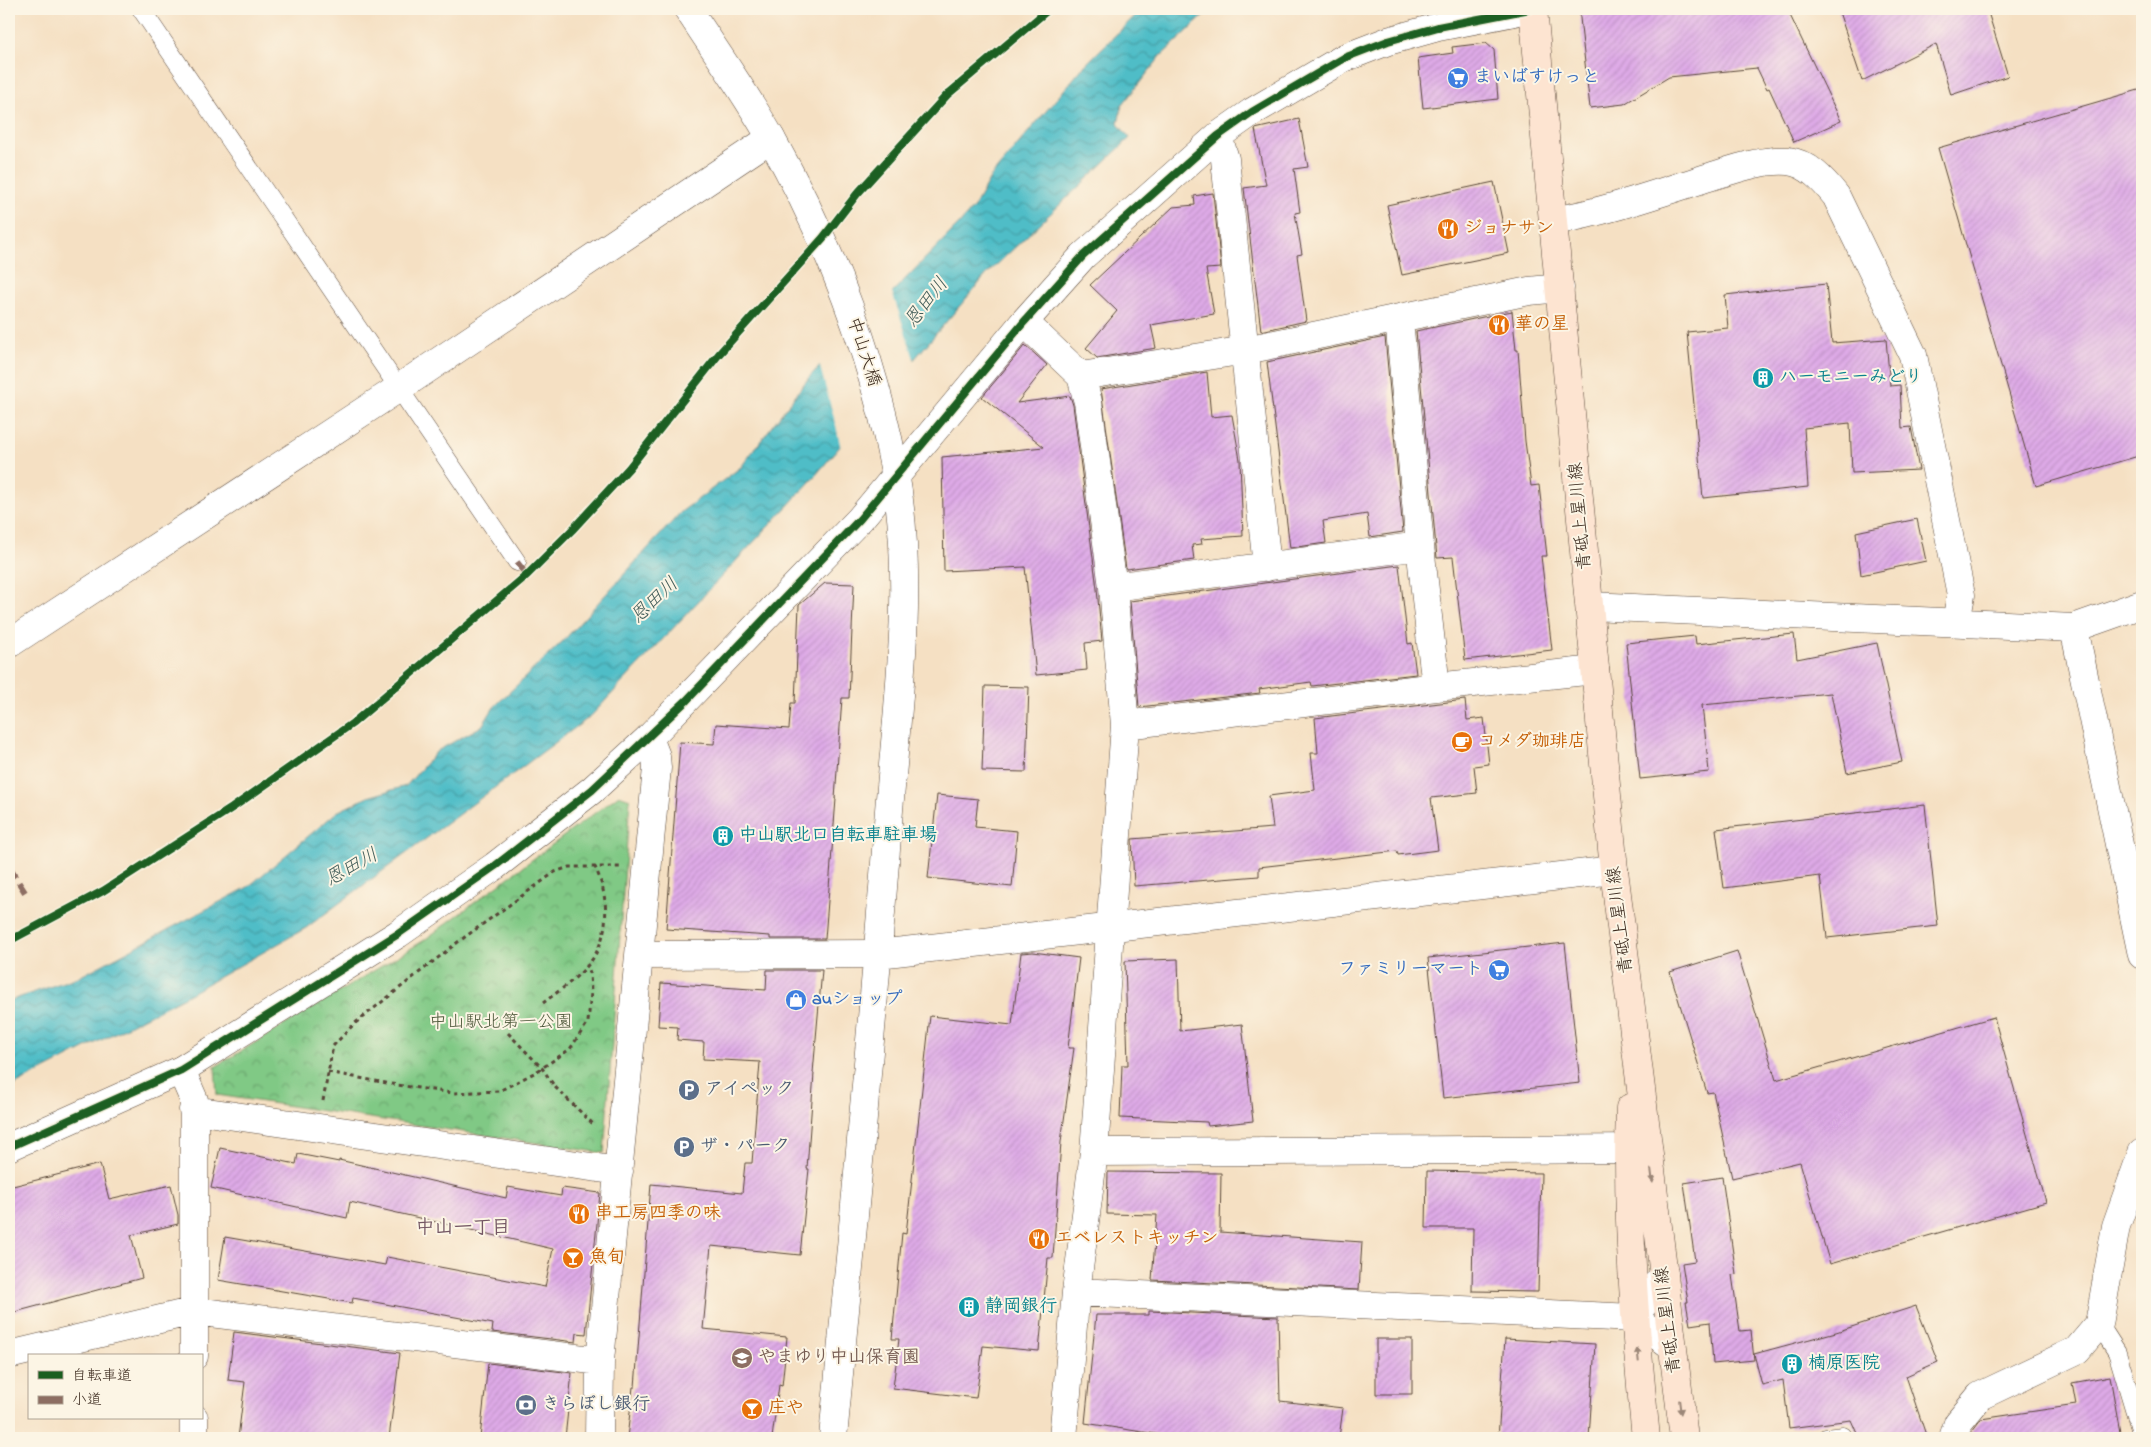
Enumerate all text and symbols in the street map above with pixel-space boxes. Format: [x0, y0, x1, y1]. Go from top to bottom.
place label: まいばすけっと [1474, 65, 1600, 91]
supermarket icon: まいばすけっと [1446, 66, 1470, 90]
place label: ジョナサン [1464, 216, 1554, 242]
restaurant icon: ジョナサン [1436, 217, 1460, 241]
water label: 恩田川 [899, 272, 955, 334]
place label: 華の星 [1515, 312, 1569, 338]
restaurant icon: 華の星 [1487, 313, 1511, 337]
street label: 中山大橋 [840, 314, 886, 390]
place label: ハーモニーみどり [1779, 365, 1923, 391]
building icon: ハーモニーみどり [1751, 366, 1775, 390]
street label: 青砥上星川線 [1563, 461, 1599, 571]
water label: 恩田川 [625, 572, 685, 630]
place label: コメダ珈琲店 [1478, 729, 1586, 755]
cafe icon: コメダ珈琲店 [1450, 730, 1474, 754]
place label: 中山駅北口自転車駐車場 [739, 823, 937, 849]
building icon: 中山駅北口自転車駐車場 [711, 824, 735, 848]
water label: 恩田川 [321, 842, 383, 894]
street label: 青砥上星川線 [1602, 865, 1640, 975]
place label: ファミリーマート [1338, 957, 1483, 983]
supermarket icon: ファミリーマート [1487, 958, 1511, 982]
place label: auショップ [812, 987, 903, 1013]
shop icon: auショップ [784, 988, 808, 1012]
park label: 中山駅北第一公園 [429, 1010, 573, 1036]
place label: アイペック [705, 1077, 794, 1103]
parking icon: アイペック [677, 1078, 701, 1102]
place label: ザ・パーク [700, 1134, 790, 1160]
parking icon: ザ・パーク [672, 1135, 696, 1159]
one-way arrow [1648, 1169, 1656, 1185]
place label: 串工房四季の味 [595, 1201, 721, 1227]
restaurant icon: 串工房四季の味 [567, 1202, 591, 1226]
district label: 中山一丁目 [415, 1215, 511, 1242]
place label: エベレストキッチン [1055, 1226, 1218, 1252]
restaurant icon: エベレストキッチン [1027, 1227, 1051, 1251]
place label: 魚旬 [589, 1245, 625, 1271]
bar icon: 魚旬 [561, 1246, 585, 1270]
street label: 青砥上星川線 [1650, 1265, 1688, 1375]
place label: 静岡銀行 [985, 1294, 1057, 1320]
building icon: 静岡銀行 [957, 1295, 981, 1319]
place label: やまゆり中山保育園 [758, 1345, 920, 1371]
school or university icon: やまゆり中山保育園 [730, 1346, 754, 1370]
one-way arrow [1634, 1347, 1642, 1363]
place label: 楠原医院 [1808, 1351, 1880, 1377]
building icon: 楠原医院 [1780, 1352, 1804, 1376]
legend [28, 1354, 202, 1420]
text: 自転車道 [72, 1365, 132, 1387]
text: 小道 [72, 1389, 102, 1411]
place label: きらぼし銀行 [542, 1392, 650, 1418]
bank icon: きらぼし銀行 [514, 1393, 538, 1417]
place label: 庄や [768, 1396, 804, 1422]
bar icon: 庄や [740, 1397, 764, 1421]
one-way arrow [1676, 1399, 1684, 1415]

